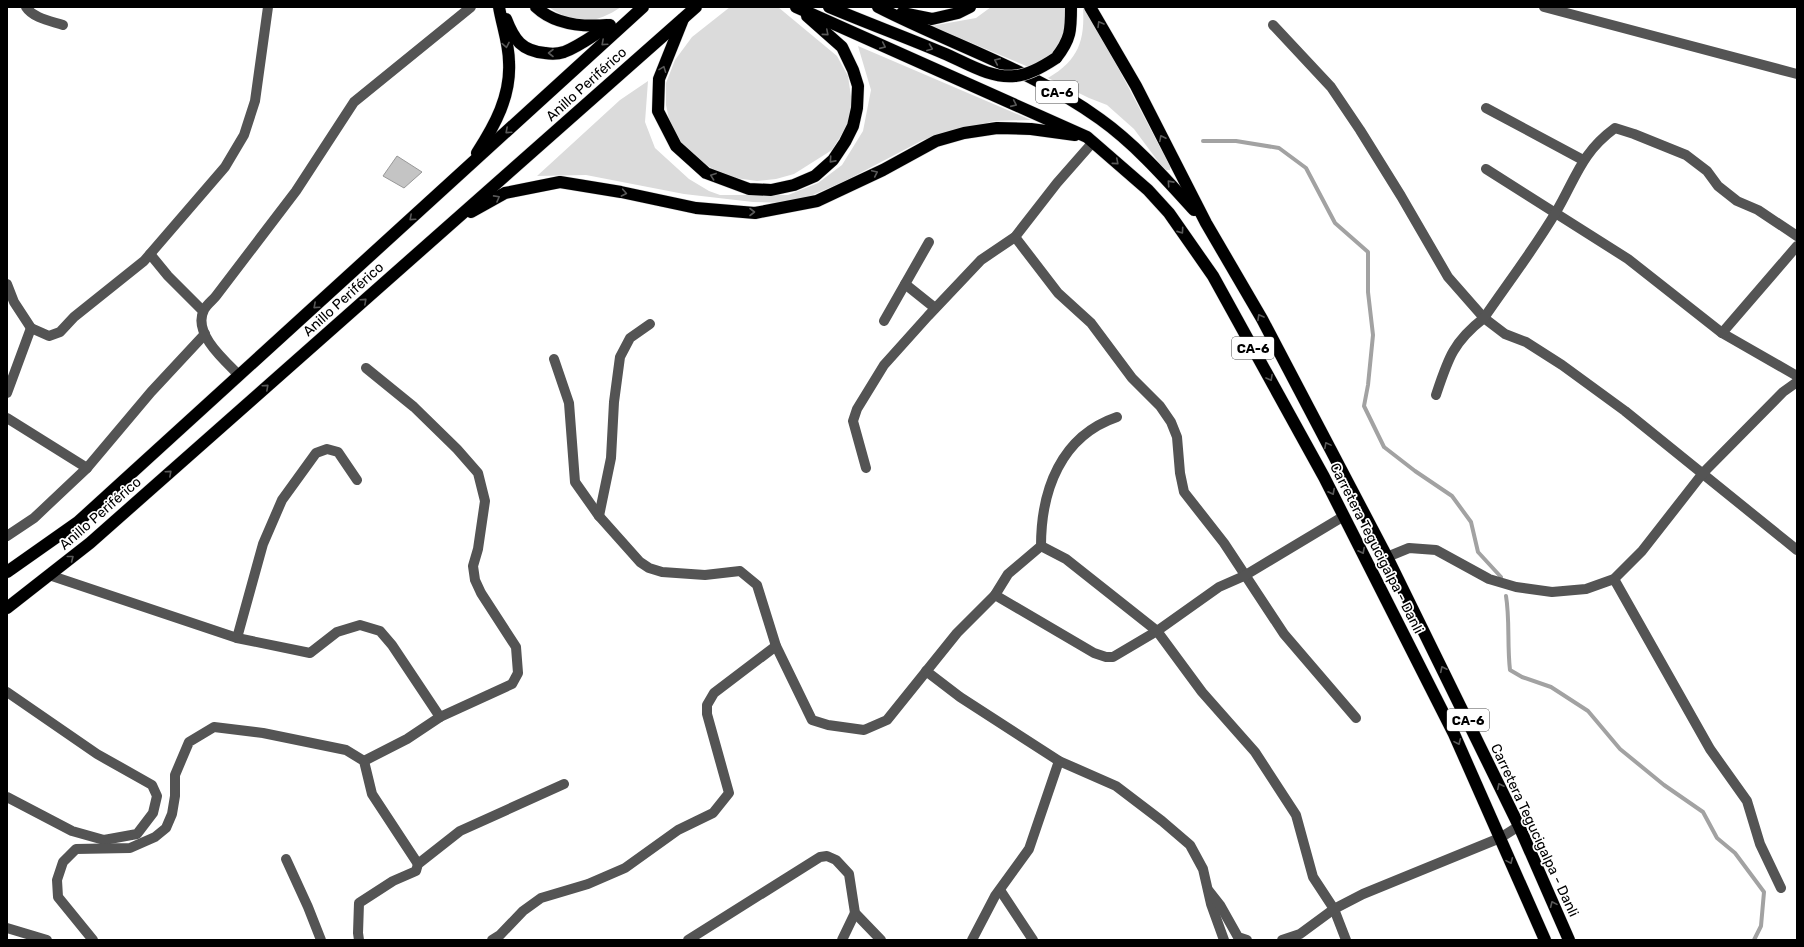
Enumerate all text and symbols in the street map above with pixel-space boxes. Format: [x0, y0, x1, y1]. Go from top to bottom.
one-way arrow [1098, 21, 1105, 28]
one-way arrow [822, 29, 829, 36]
one-way arrow [601, 38, 609, 46]
one-way arrow [878, 41, 886, 49]
one-way arrow [502, 42, 510, 48]
one-way arrow [926, 43, 933, 51]
street label: Anillo Periférico [543, 44, 630, 125]
one-way arrow [548, 49, 554, 57]
one-way arrow [993, 58, 1001, 66]
one-way arrow [659, 66, 667, 73]
road number: CA-6 [1036, 81, 1078, 103]
one-way arrow [1010, 99, 1018, 107]
one-way arrow [505, 126, 513, 133]
one-way arrow [1159, 135, 1167, 143]
one-way arrow [829, 155, 837, 163]
one-way arrow [1112, 158, 1119, 165]
one-way arrow [871, 170, 879, 178]
one-way arrow [710, 172, 717, 181]
one-way arrow [1168, 181, 1175, 188]
one-way arrow [621, 188, 627, 196]
one-way arrow [493, 195, 501, 202]
one-way arrow [750, 208, 756, 216]
one-way arrow [409, 213, 417, 221]
one-way arrow [1176, 226, 1183, 233]
street label: Anillo Periférico [300, 259, 387, 340]
one-way arrow [359, 298, 366, 305]
one-way arrow [313, 301, 321, 308]
one-way arrow [1258, 314, 1265, 321]
road number: CA-6 [1232, 337, 1274, 359]
one-way arrow [1265, 374, 1272, 381]
one-way arrow [262, 385, 269, 392]
one-way arrow [1325, 441, 1332, 449]
street label: Carretera Tegucigalpa - Danli [1326, 460, 1427, 636]
one-way arrow [164, 470, 172, 478]
street label: Anillo Periférico [56, 473, 145, 553]
one-way arrow [1327, 488, 1335, 495]
one-way arrow [1357, 547, 1365, 554]
one-way arrow [66, 556, 73, 563]
one-way arrow [1440, 666, 1448, 673]
road number: CA-6 [1447, 709, 1489, 731]
one-way arrow [1453, 739, 1461, 746]
street label: Carretera Tegucigalpa - Danli [1487, 741, 1582, 919]
one-way arrow [1497, 783, 1505, 790]
one-way arrow [1505, 857, 1513, 864]
one-way arrow [1550, 901, 1558, 908]

